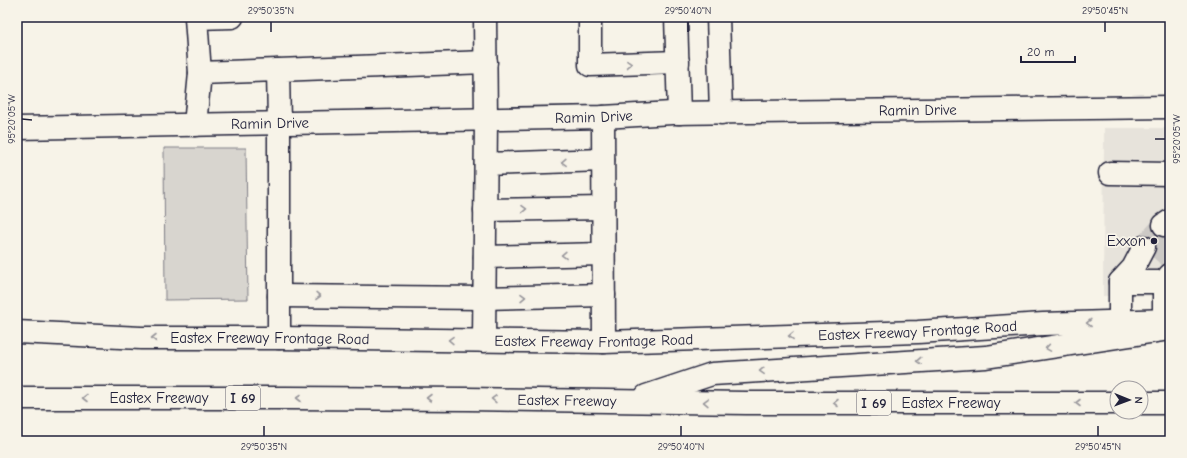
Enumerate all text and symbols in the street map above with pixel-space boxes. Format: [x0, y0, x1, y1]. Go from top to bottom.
text: 29°50'35"N [248, 5, 294, 17]
text: 29°50'40"N [665, 5, 711, 17]
text: 29°50'45"N [1082, 5, 1128, 17]
scale bar [1021, 38, 1075, 64]
text: 20 m [1027, 45, 1055, 59]
one-way arrow [626, 59, 632, 68]
text: 95°20'05"W [6, 94, 18, 144]
street label: Ramin Drive [879, 101, 957, 120]
street label: Ramin Drive [555, 106, 634, 127]
street label: Ramin Drive [231, 114, 310, 133]
text: 95°20'05"W [1171, 114, 1183, 164]
one-way arrow [561, 158, 567, 166]
one-way arrow [521, 205, 527, 213]
place label: Exxon [1107, 232, 1146, 250]
marker: Exxon [1149, 236, 1159, 246]
one-way arrow [561, 251, 567, 259]
one-way arrow [315, 292, 321, 300]
one-way arrow [520, 293, 526, 301]
street label: Eastex Freeway Frontage Road [818, 317, 1018, 344]
one-way arrow [1086, 319, 1092, 327]
street label: Eastex Freeway Frontage Road [170, 329, 370, 348]
street label: Eastex Freeway Frontage Road [494, 330, 694, 351]
one-way arrow [788, 332, 794, 340]
one-way arrow [151, 334, 157, 342]
one-way arrow [448, 336, 454, 344]
one-way arrow [1045, 343, 1052, 352]
one-way arrow [916, 357, 922, 366]
one-way arrow [759, 366, 765, 375]
north arrow [1109, 380, 1149, 420]
road number: I 69 [226, 386, 260, 410]
street label: Eastex Freeway [109, 389, 209, 407]
street label: Eastex Freeway [517, 391, 617, 410]
road number: I 69 [857, 391, 891, 415]
one-way arrow [82, 394, 88, 402]
one-way arrow [296, 394, 302, 402]
one-way arrow [426, 394, 432, 402]
street label: Eastex Freeway [901, 394, 1001, 412]
one-way arrow [491, 395, 497, 403]
text: N [1132, 396, 1145, 404]
one-way arrow [703, 398, 709, 406]
one-way arrow [833, 399, 839, 407]
one-way arrow [1075, 399, 1081, 407]
text: 29°50'35"N [241, 441, 287, 453]
text: 29°50'40"N [658, 441, 704, 453]
text: 29°50'45"N [1075, 441, 1121, 453]

